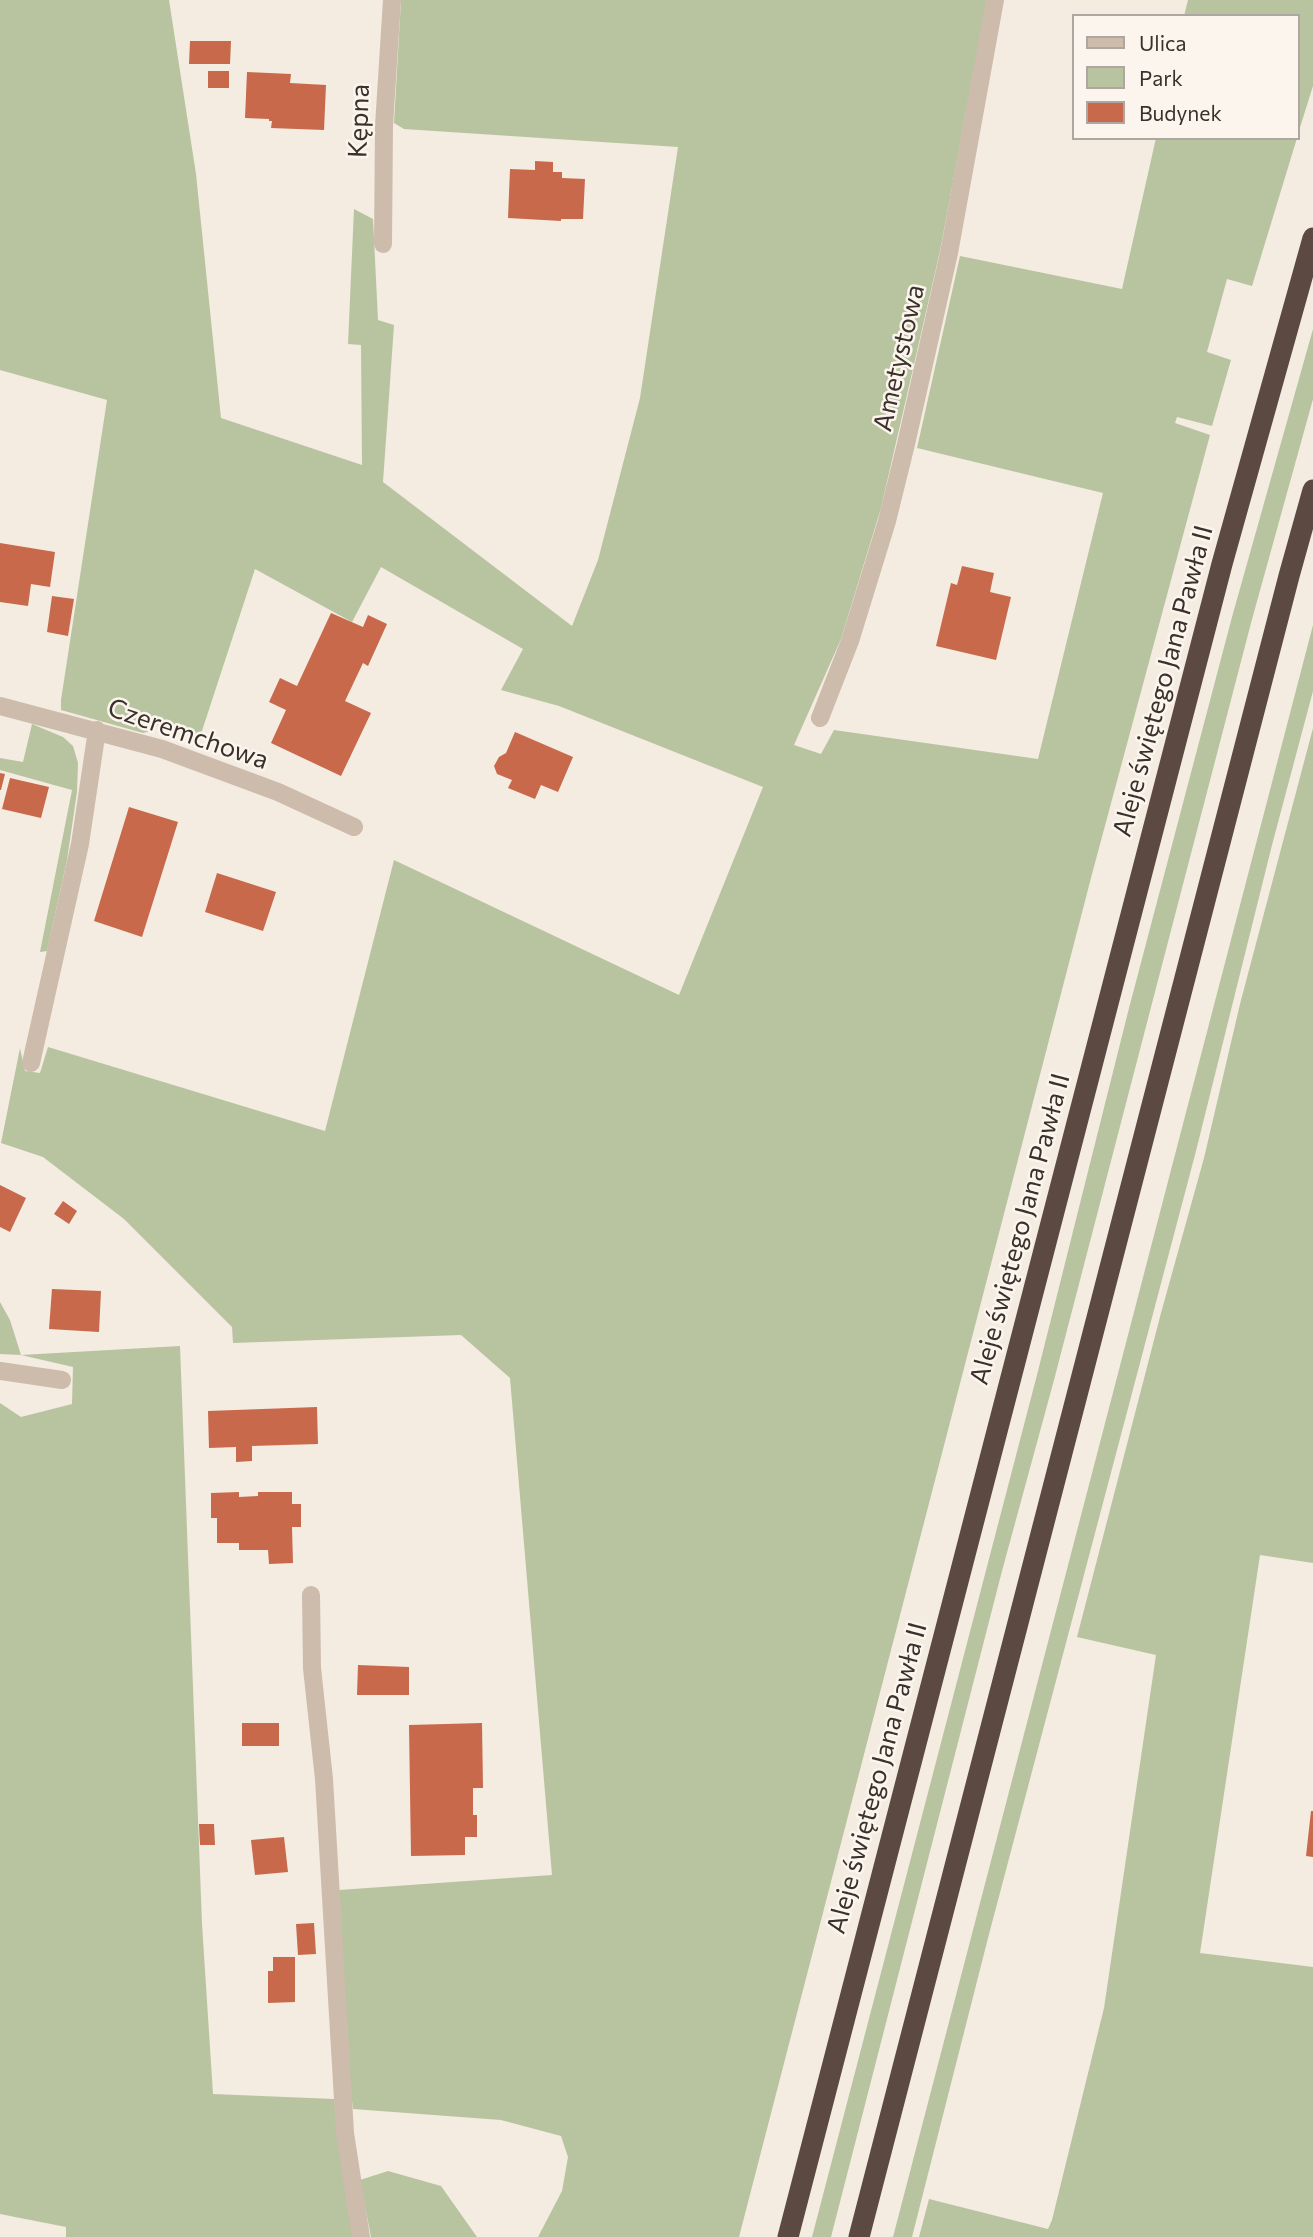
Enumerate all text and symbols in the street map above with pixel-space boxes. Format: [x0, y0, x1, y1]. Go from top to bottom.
legend [1072, 14, 1299, 140]
text: Ulica [1139, 30, 1186, 55]
text: Park [1139, 65, 1183, 90]
street label: Kępna [342, 83, 376, 159]
text: Budynek [1139, 100, 1222, 125]
street label: Ametystowa [867, 282, 931, 434]
street label: Aleje świętego Jana Pawła II [1106, 522, 1220, 840]
street label: Czeremchowa [104, 692, 272, 776]
street label: Aleje świętego Jana Pawła II [963, 1070, 1077, 1388]
street label: Aleje świętego Jana Pawła II [820, 1619, 934, 1937]

